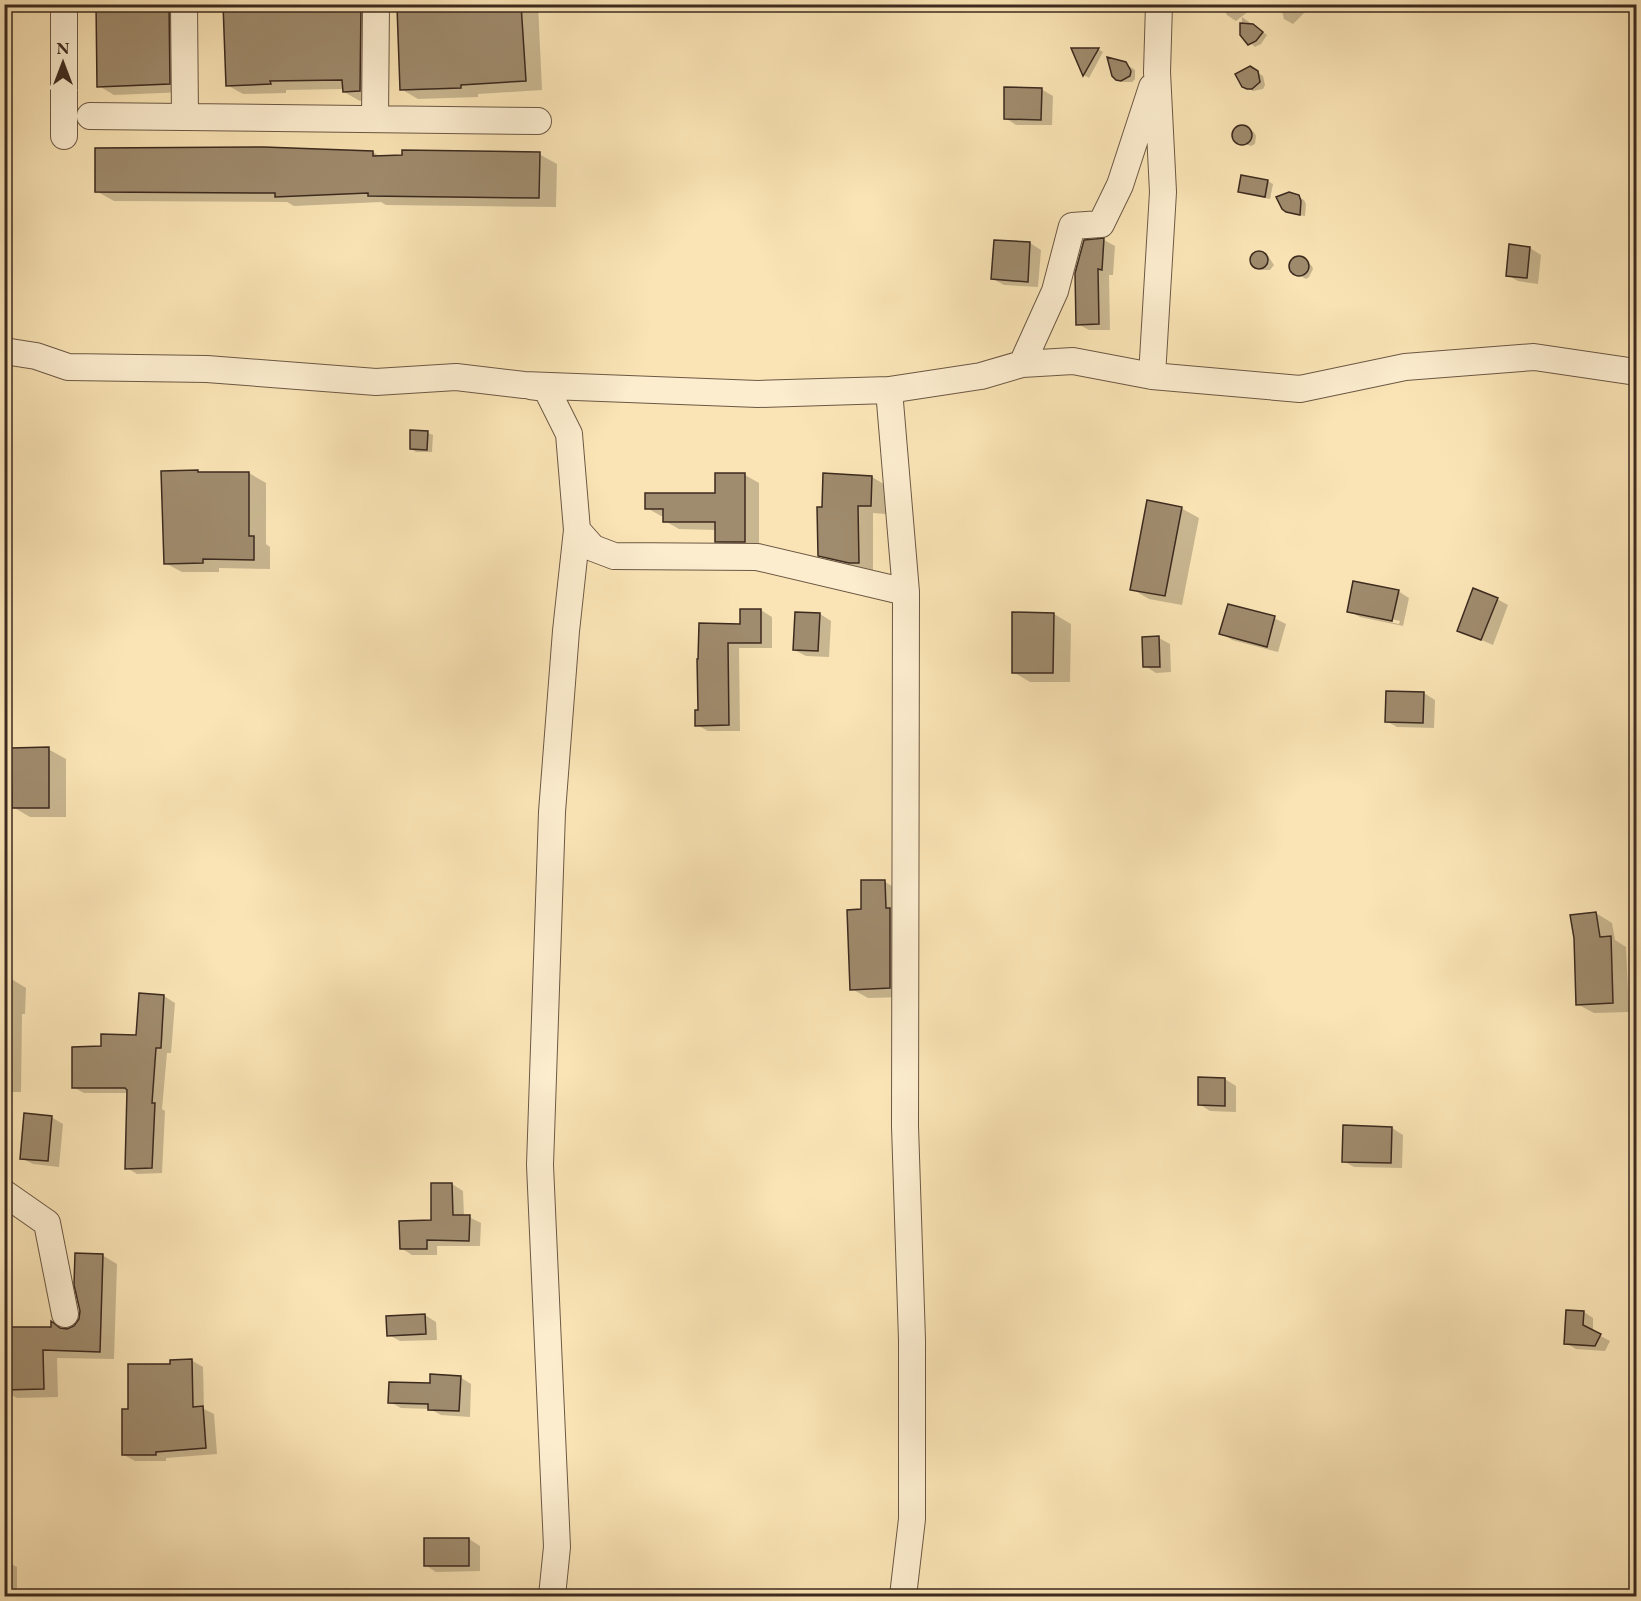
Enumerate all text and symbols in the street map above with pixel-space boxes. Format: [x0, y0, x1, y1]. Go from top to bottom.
north arrow [33, 33, 93, 93]
text: N [57, 38, 70, 59]

